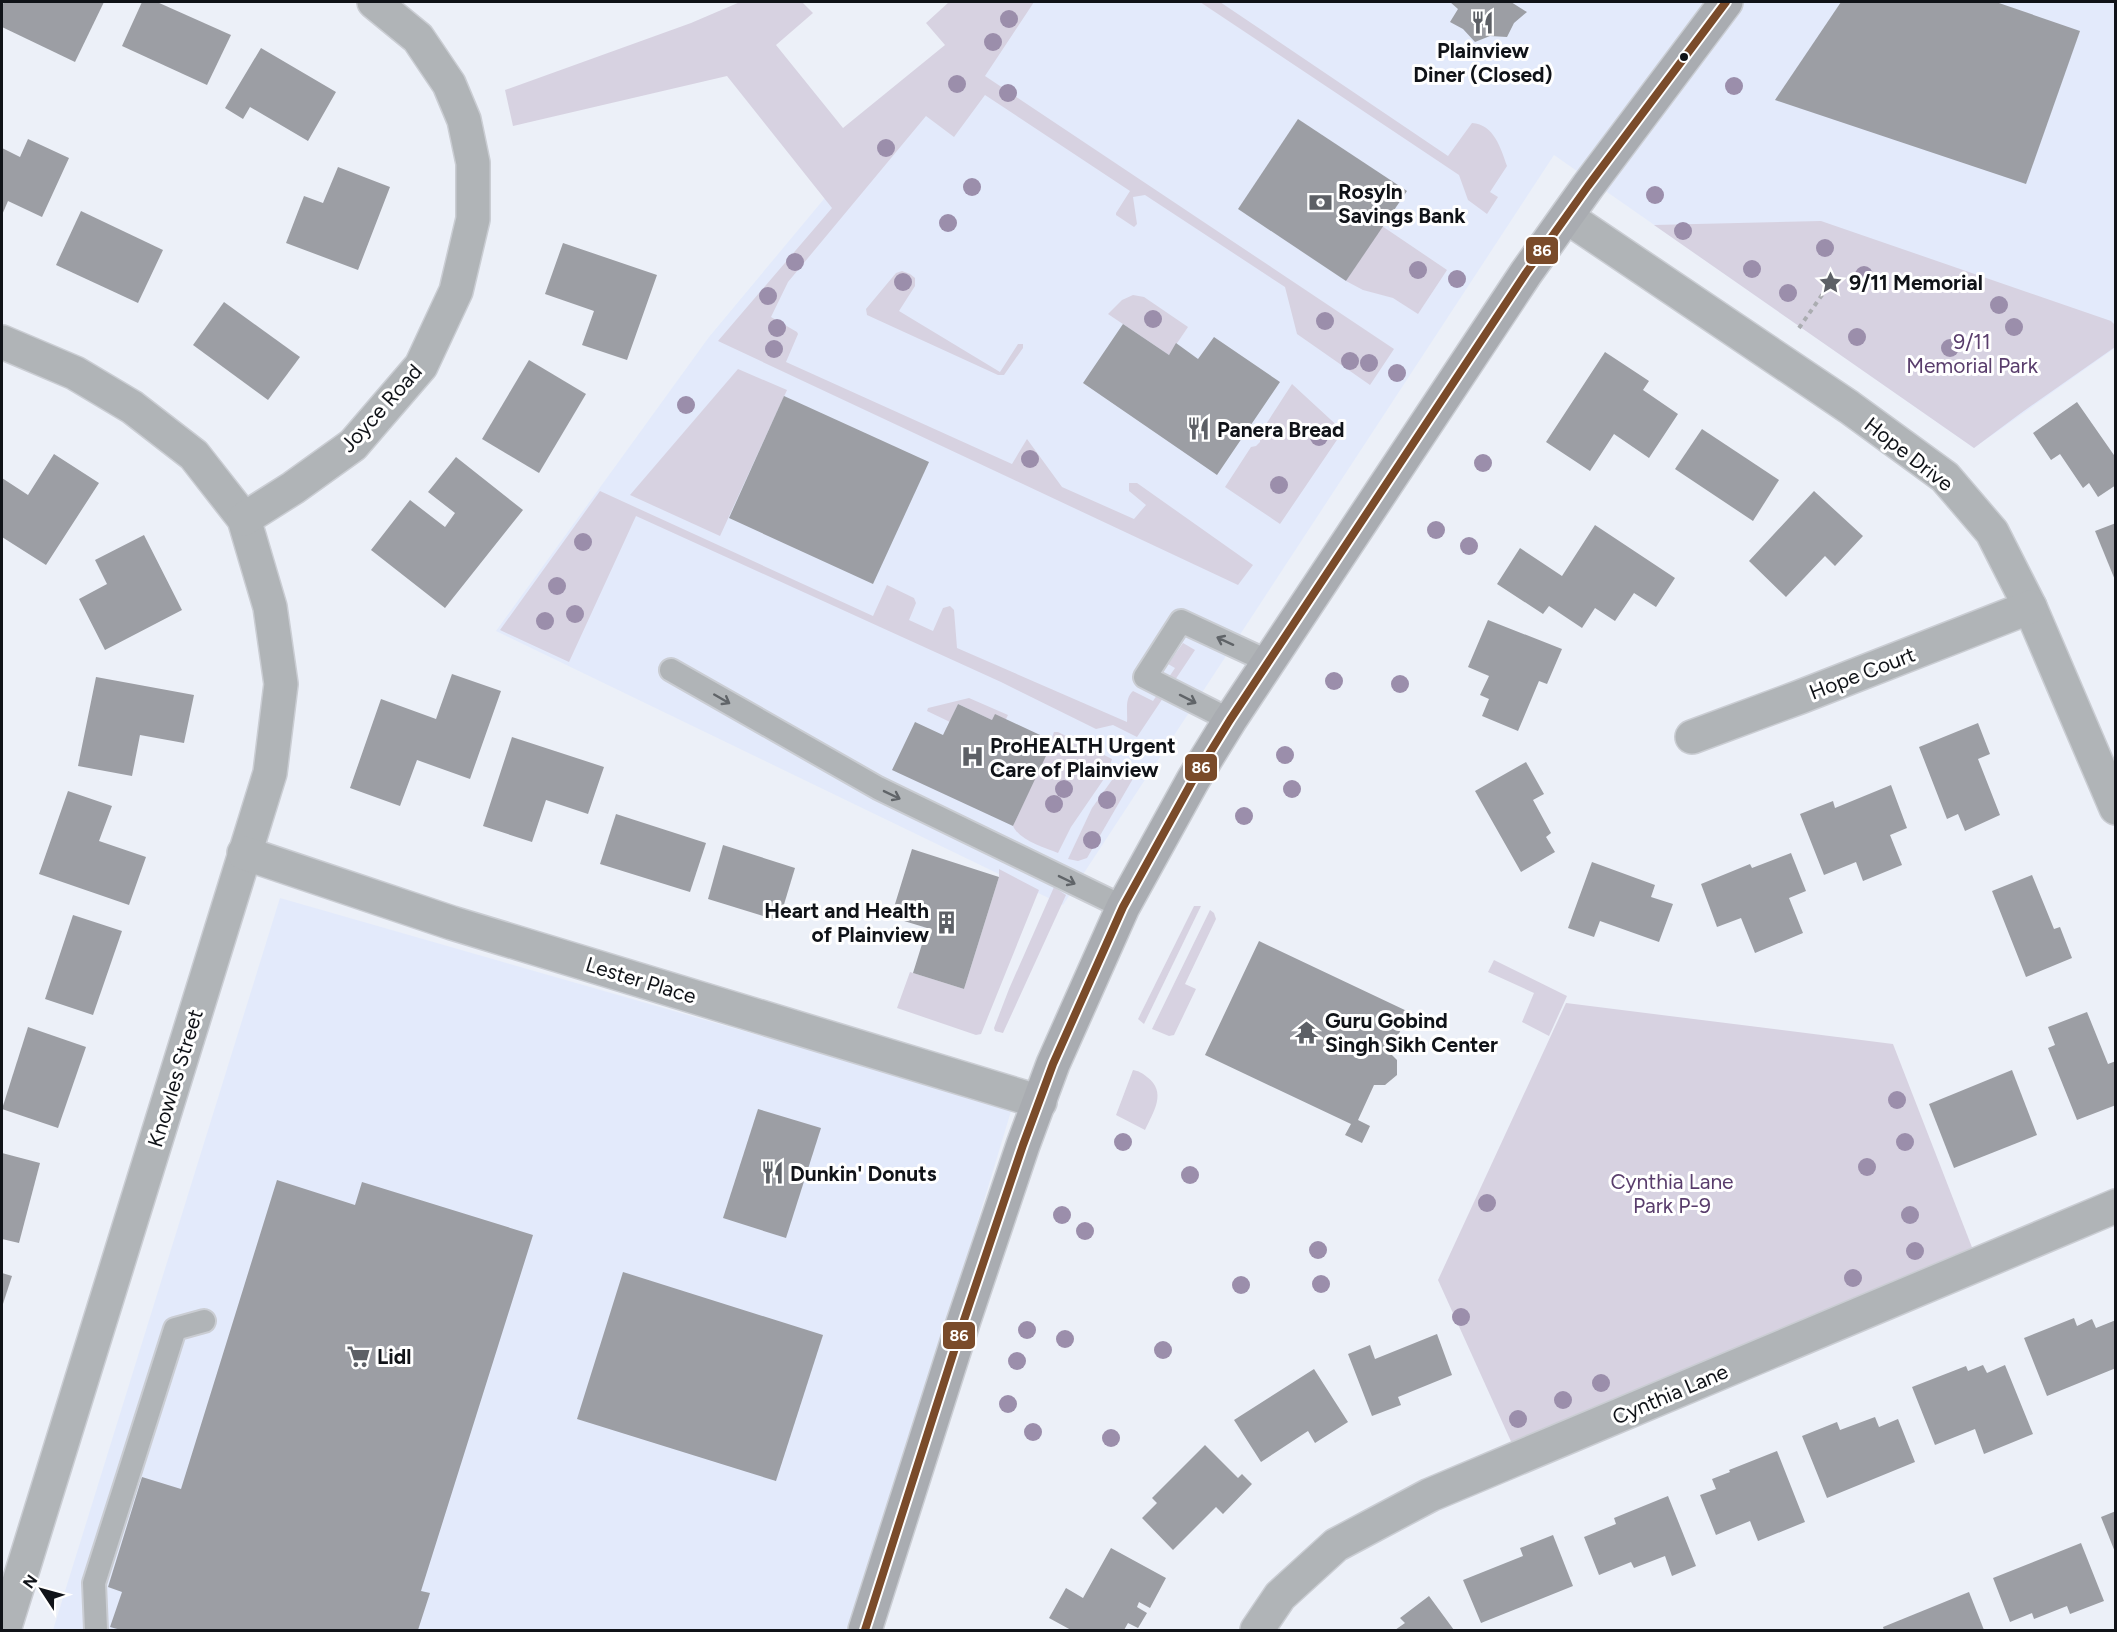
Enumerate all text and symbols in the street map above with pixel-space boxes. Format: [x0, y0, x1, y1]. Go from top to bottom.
restaurant icon: Plainview Diner (Closed) [1470, 9, 1496, 35]
place label: Plainview Diner (Closed) [1413, 38, 1553, 87]
unlabelled marker [1678, 51, 1690, 63]
place label: Rosyln Savings Bank [1338, 179, 1466, 228]
bank icon: Rosyln Savings Bank [1307, 190, 1333, 216]
line badge: 86 [1525, 236, 1559, 265]
text: 86 [1532, 241, 1552, 260]
place icon: 9/11 Memorial [1818, 269, 1844, 295]
place label: 9/11 Memorial [1849, 270, 1983, 295]
park label: 9/11 Memorial Park [1906, 329, 2039, 378]
street label: Joyce Road [335, 359, 427, 457]
street label: Hope Drive [1860, 412, 1958, 496]
restaurant icon: Panera Bread [1186, 416, 1212, 442]
place label: Panera Bread [1217, 417, 1345, 442]
one-way arrow [1216, 635, 1234, 647]
street label: Hope Court [1806, 641, 1918, 705]
one-way arrow [713, 693, 730, 705]
one-way arrow [1178, 693, 1196, 705]
place label: ProHEALTH Urgent Care of Plainview [990, 733, 1176, 782]
hospital icon: ProHEALTH Urgent Care of Plainview [959, 744, 985, 770]
line badge: 86 [1184, 753, 1218, 782]
text: 86 [1191, 758, 1211, 777]
one-way arrow [883, 789, 901, 801]
one-way arrow [1058, 875, 1076, 887]
place label: Heart and Health of Plainview [764, 898, 929, 947]
building icon: Heart and Health of Plainview [934, 909, 960, 935]
street label: Lester Place [583, 951, 699, 1009]
street label: Knowles Street [142, 1006, 208, 1150]
place label: Guru Gobind Singh Sikh Center [1325, 1008, 1498, 1057]
temple icon: Guru Gobind Singh Sikh Center [1294, 1019, 1320, 1045]
restaurant icon: Dunkin' Donuts [759, 1160, 785, 1186]
place label: Dunkin' Donuts [790, 1161, 937, 1186]
park label: Cynthia Lane Park P-9 [1610, 1169, 1734, 1218]
line badge: 86 [942, 1321, 976, 1350]
text: 86 [949, 1326, 969, 1345]
supermarket icon: Lidl [346, 1343, 372, 1369]
place label: Lidl [377, 1344, 411, 1369]
street label: Cynthia Lane [1608, 1358, 1732, 1430]
north arrow [12, 1560, 72, 1620]
text: N [19, 1571, 42, 1592]

